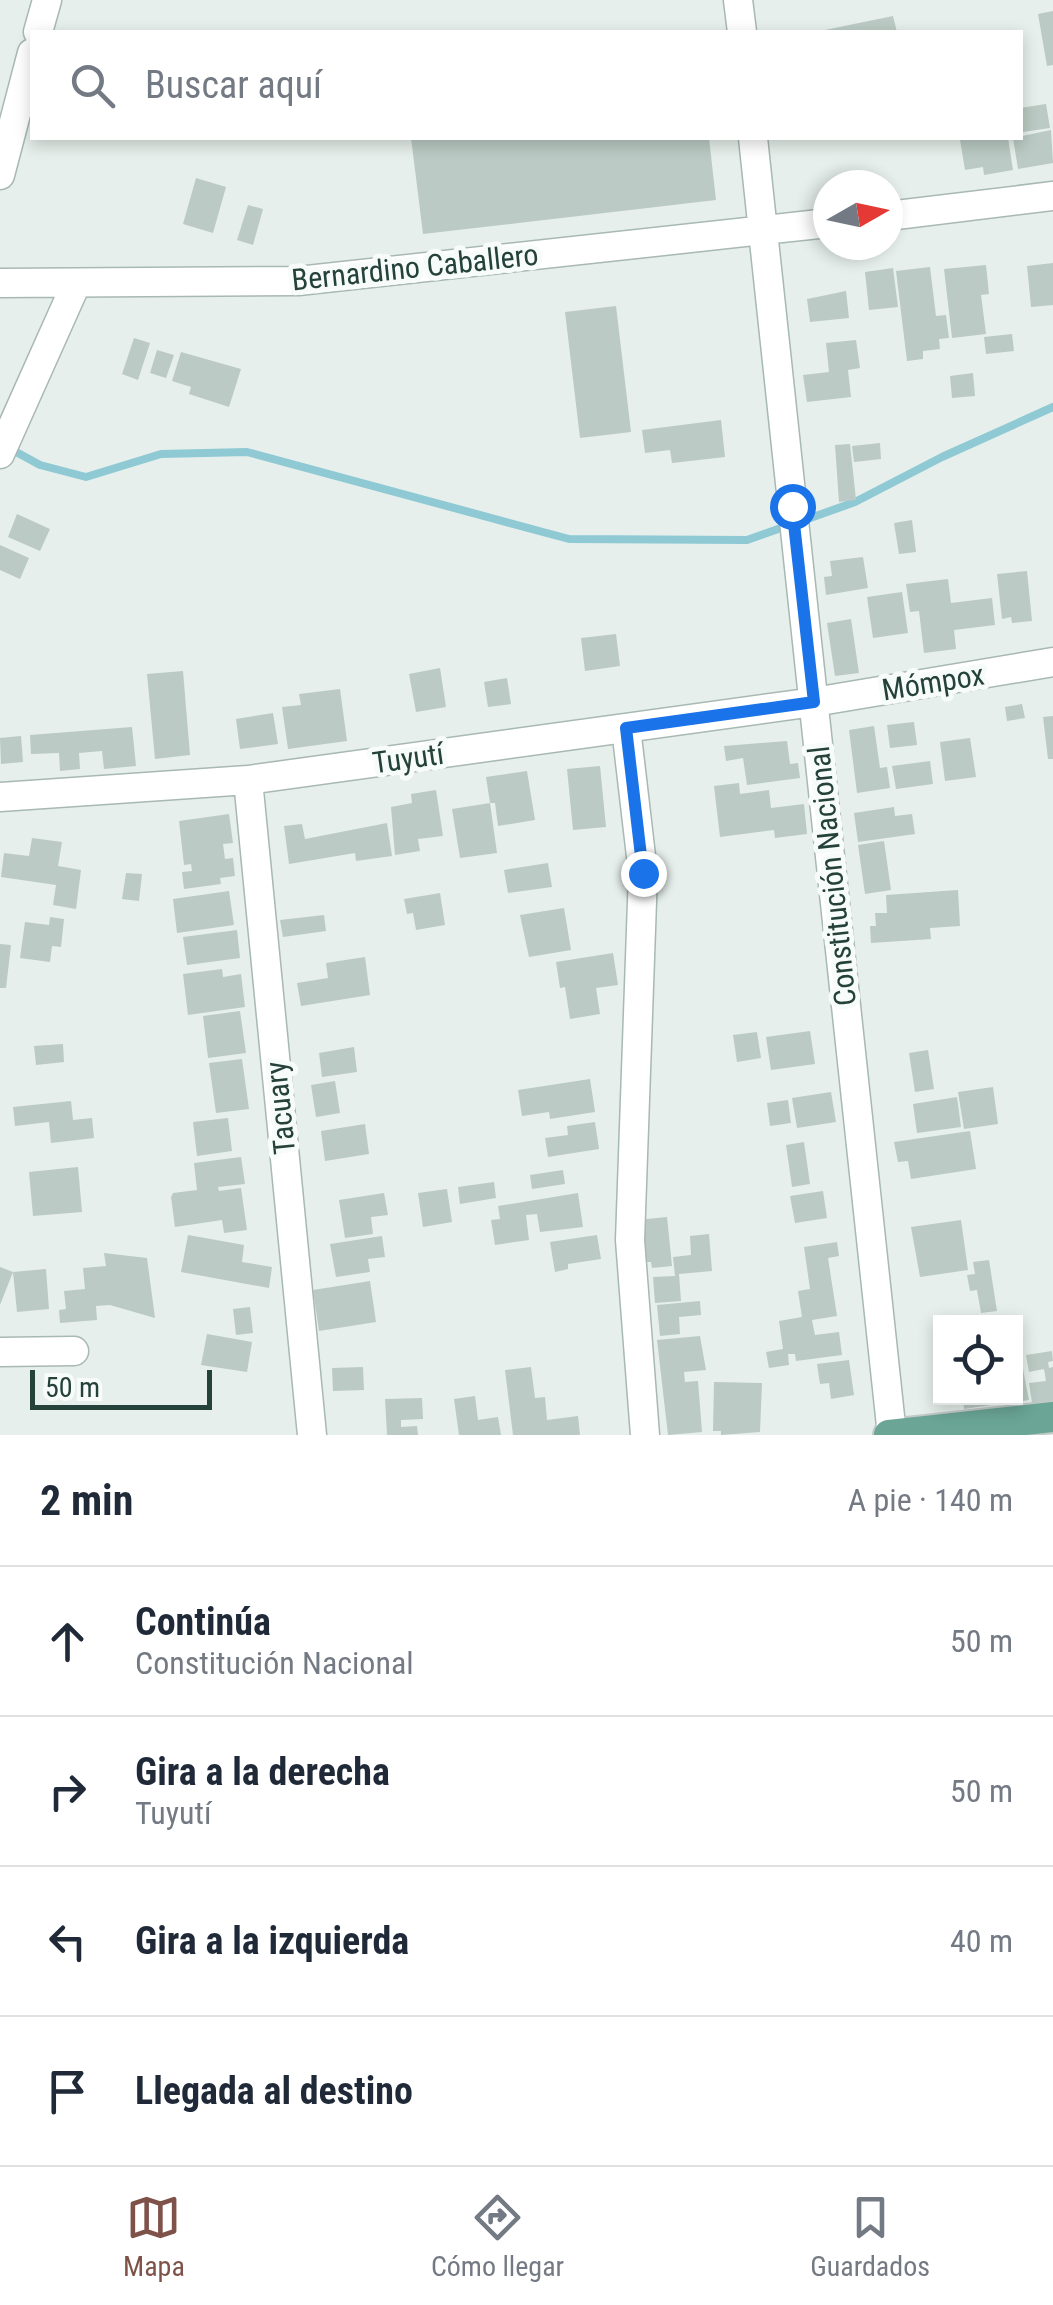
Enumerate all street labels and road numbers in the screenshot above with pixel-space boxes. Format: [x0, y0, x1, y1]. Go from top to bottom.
street label: Bernardino Caballero [290, 237, 540, 297]
street label: Mómpox [879, 657, 987, 707]
street label: Tuyutí [370, 735, 448, 780]
street label: Constitución Nacional [801, 744, 863, 1008]
street label: Tacuary [258, 1060, 302, 1156]

